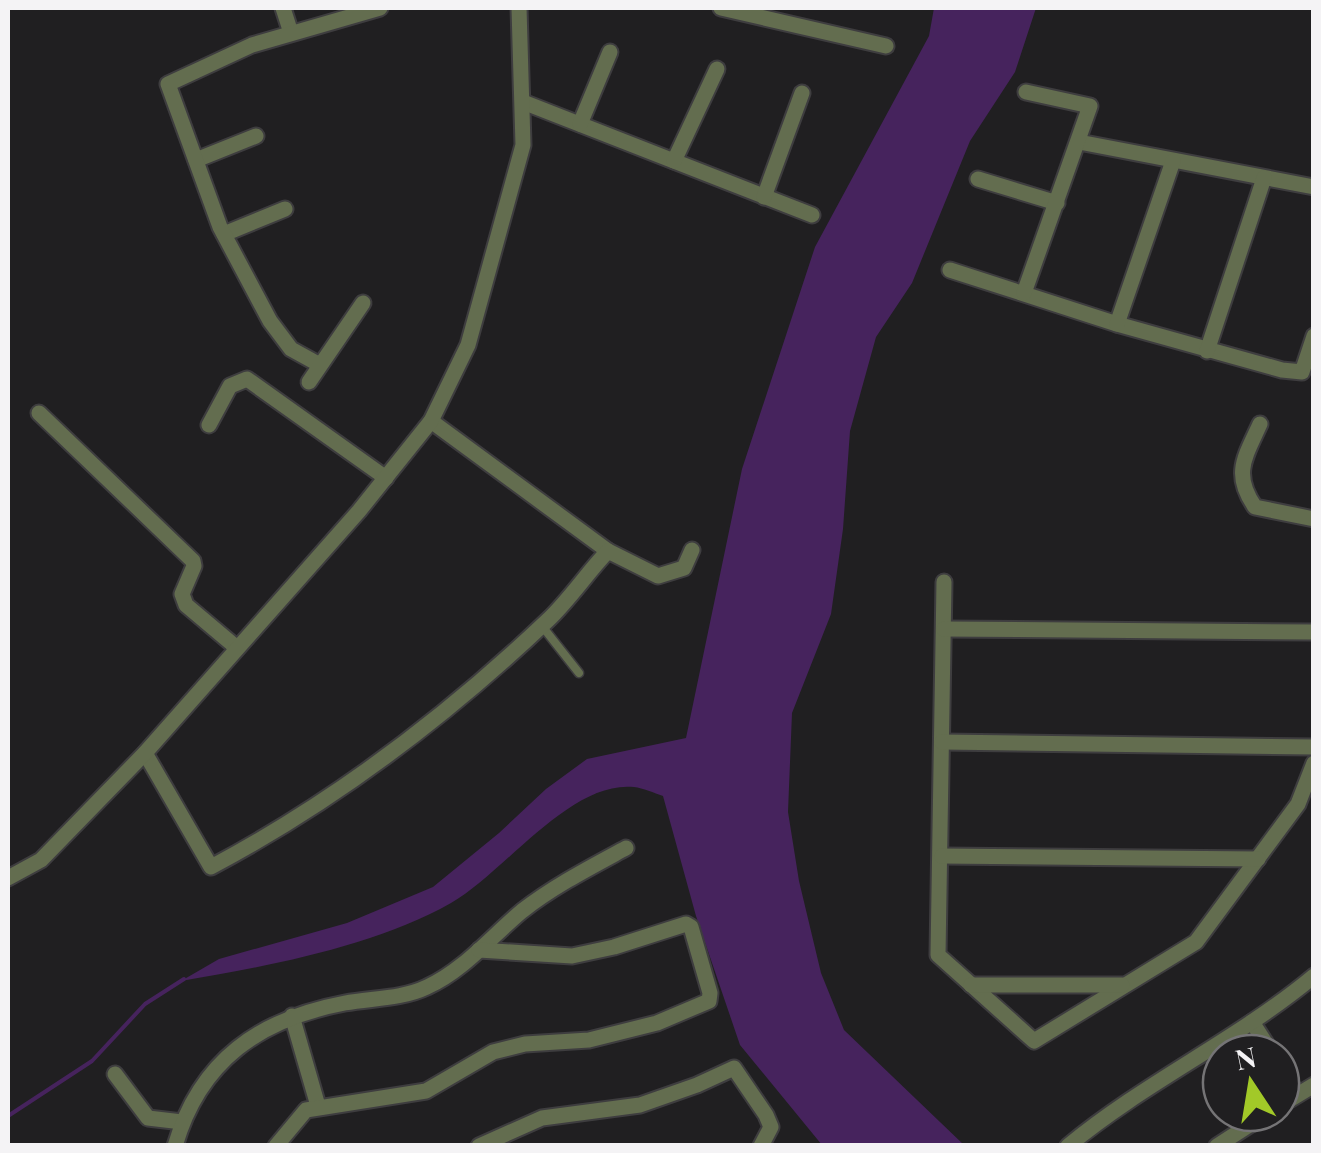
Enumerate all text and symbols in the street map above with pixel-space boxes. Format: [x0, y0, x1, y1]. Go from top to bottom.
north arrow [1201, 1033, 1301, 1133]
text: N [1232, 1037, 1259, 1077]

